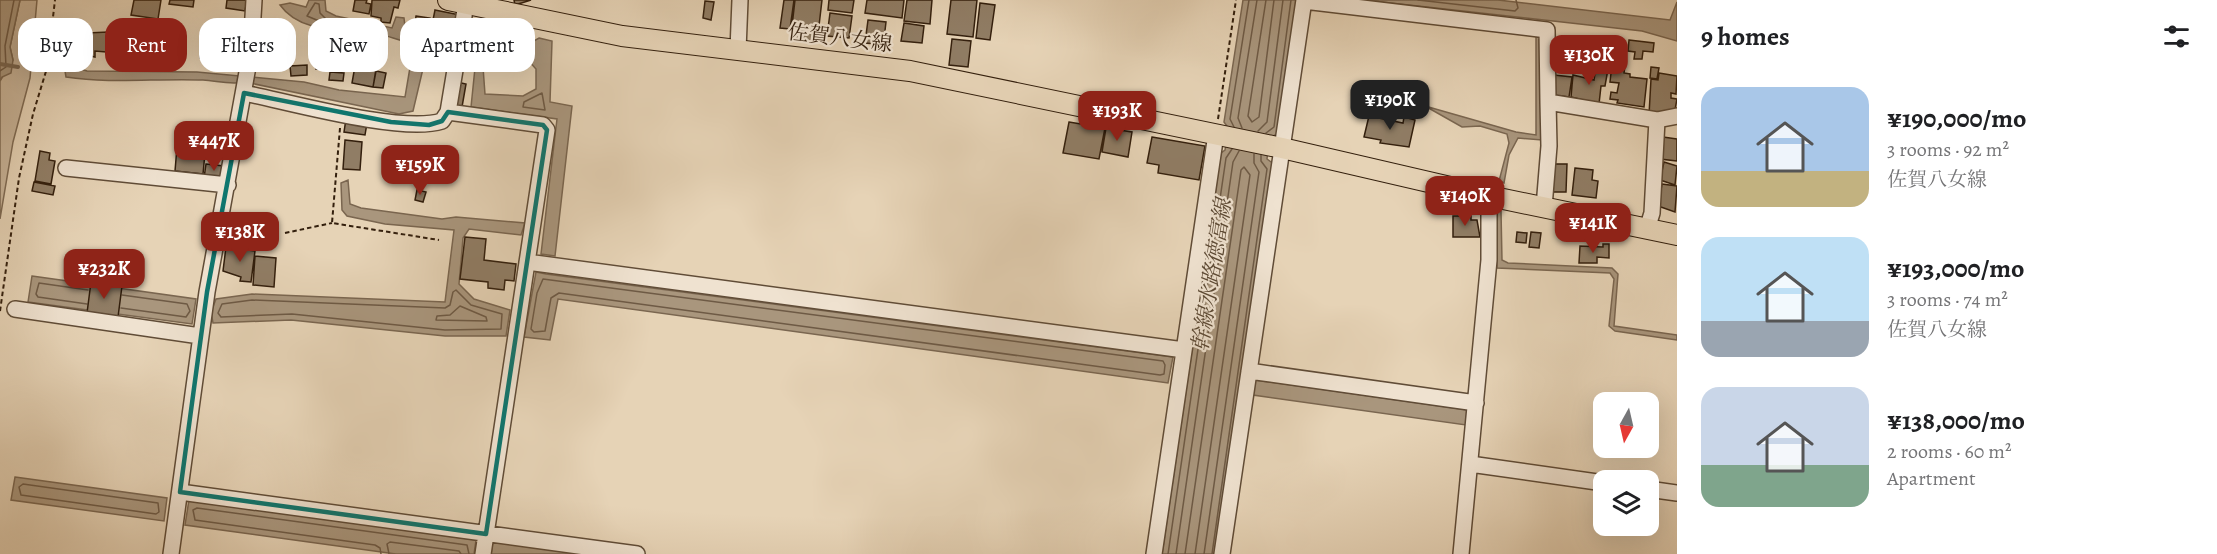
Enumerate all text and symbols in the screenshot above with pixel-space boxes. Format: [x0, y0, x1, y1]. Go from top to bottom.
chip: Buy [18, 18, 93, 72]
chip: Rent [105, 18, 187, 72]
chip: Filters [199, 18, 296, 72]
chip: New [308, 18, 388, 72]
chip: Apartment [400, 18, 535, 72]
street label: 佐賀八女線 [786, 18, 894, 58]
text: 9 homes [1701, 19, 1790, 54]
icon: filters [2160, 20, 2193, 53]
pin: ¥130K [1547, 35, 1631, 86]
text: ¥130K [1564, 41, 1614, 68]
pin: ¥190K [1348, 80, 1432, 131]
text: ¥190K [1364, 86, 1416, 113]
pin: ¥193K [1075, 91, 1159, 142]
text: ¥193K [1092, 97, 1142, 124]
text: ¥190,000/mo [1887, 101, 2026, 136]
icon: home [1749, 111, 1821, 183]
pin: ¥447K [172, 121, 256, 172]
text: ¥447K [188, 127, 240, 154]
text: 3 rooms · 92 m² [1887, 136, 2009, 163]
pin: ¥159K [378, 145, 462, 196]
text: ¥159K [395, 151, 445, 178]
text: 佐賀八女線 [1887, 166, 1987, 193]
pin: ¥140K [1423, 176, 1507, 227]
text: ¥140K [1439, 182, 1491, 209]
water label: 幹線水路徳富線 [1185, 194, 1239, 354]
pin: ¥141K [1551, 203, 1635, 254]
text: ¥141K [1569, 209, 1617, 236]
pin: ¥138K [198, 212, 282, 263]
text: ¥138K [215, 218, 265, 245]
pin: ¥232K [62, 249, 146, 300]
text: ¥193,000/mo [1887, 251, 2024, 286]
text: ¥232K [78, 255, 130, 282]
icon: home [1749, 261, 1821, 333]
text: 3 rooms · 74 m² [1887, 286, 2008, 313]
text: 佐賀八女線 [1887, 316, 1987, 343]
north arrow [1593, 392, 1659, 458]
map controls [1593, 392, 1659, 536]
text: ¥138,000/mo [1887, 403, 2025, 438]
icon: home [1749, 411, 1821, 483]
text: 2 rooms · 60 m² [1887, 438, 2011, 465]
text: Apartment [1887, 465, 1976, 492]
button: layers [1593, 470, 1659, 536]

